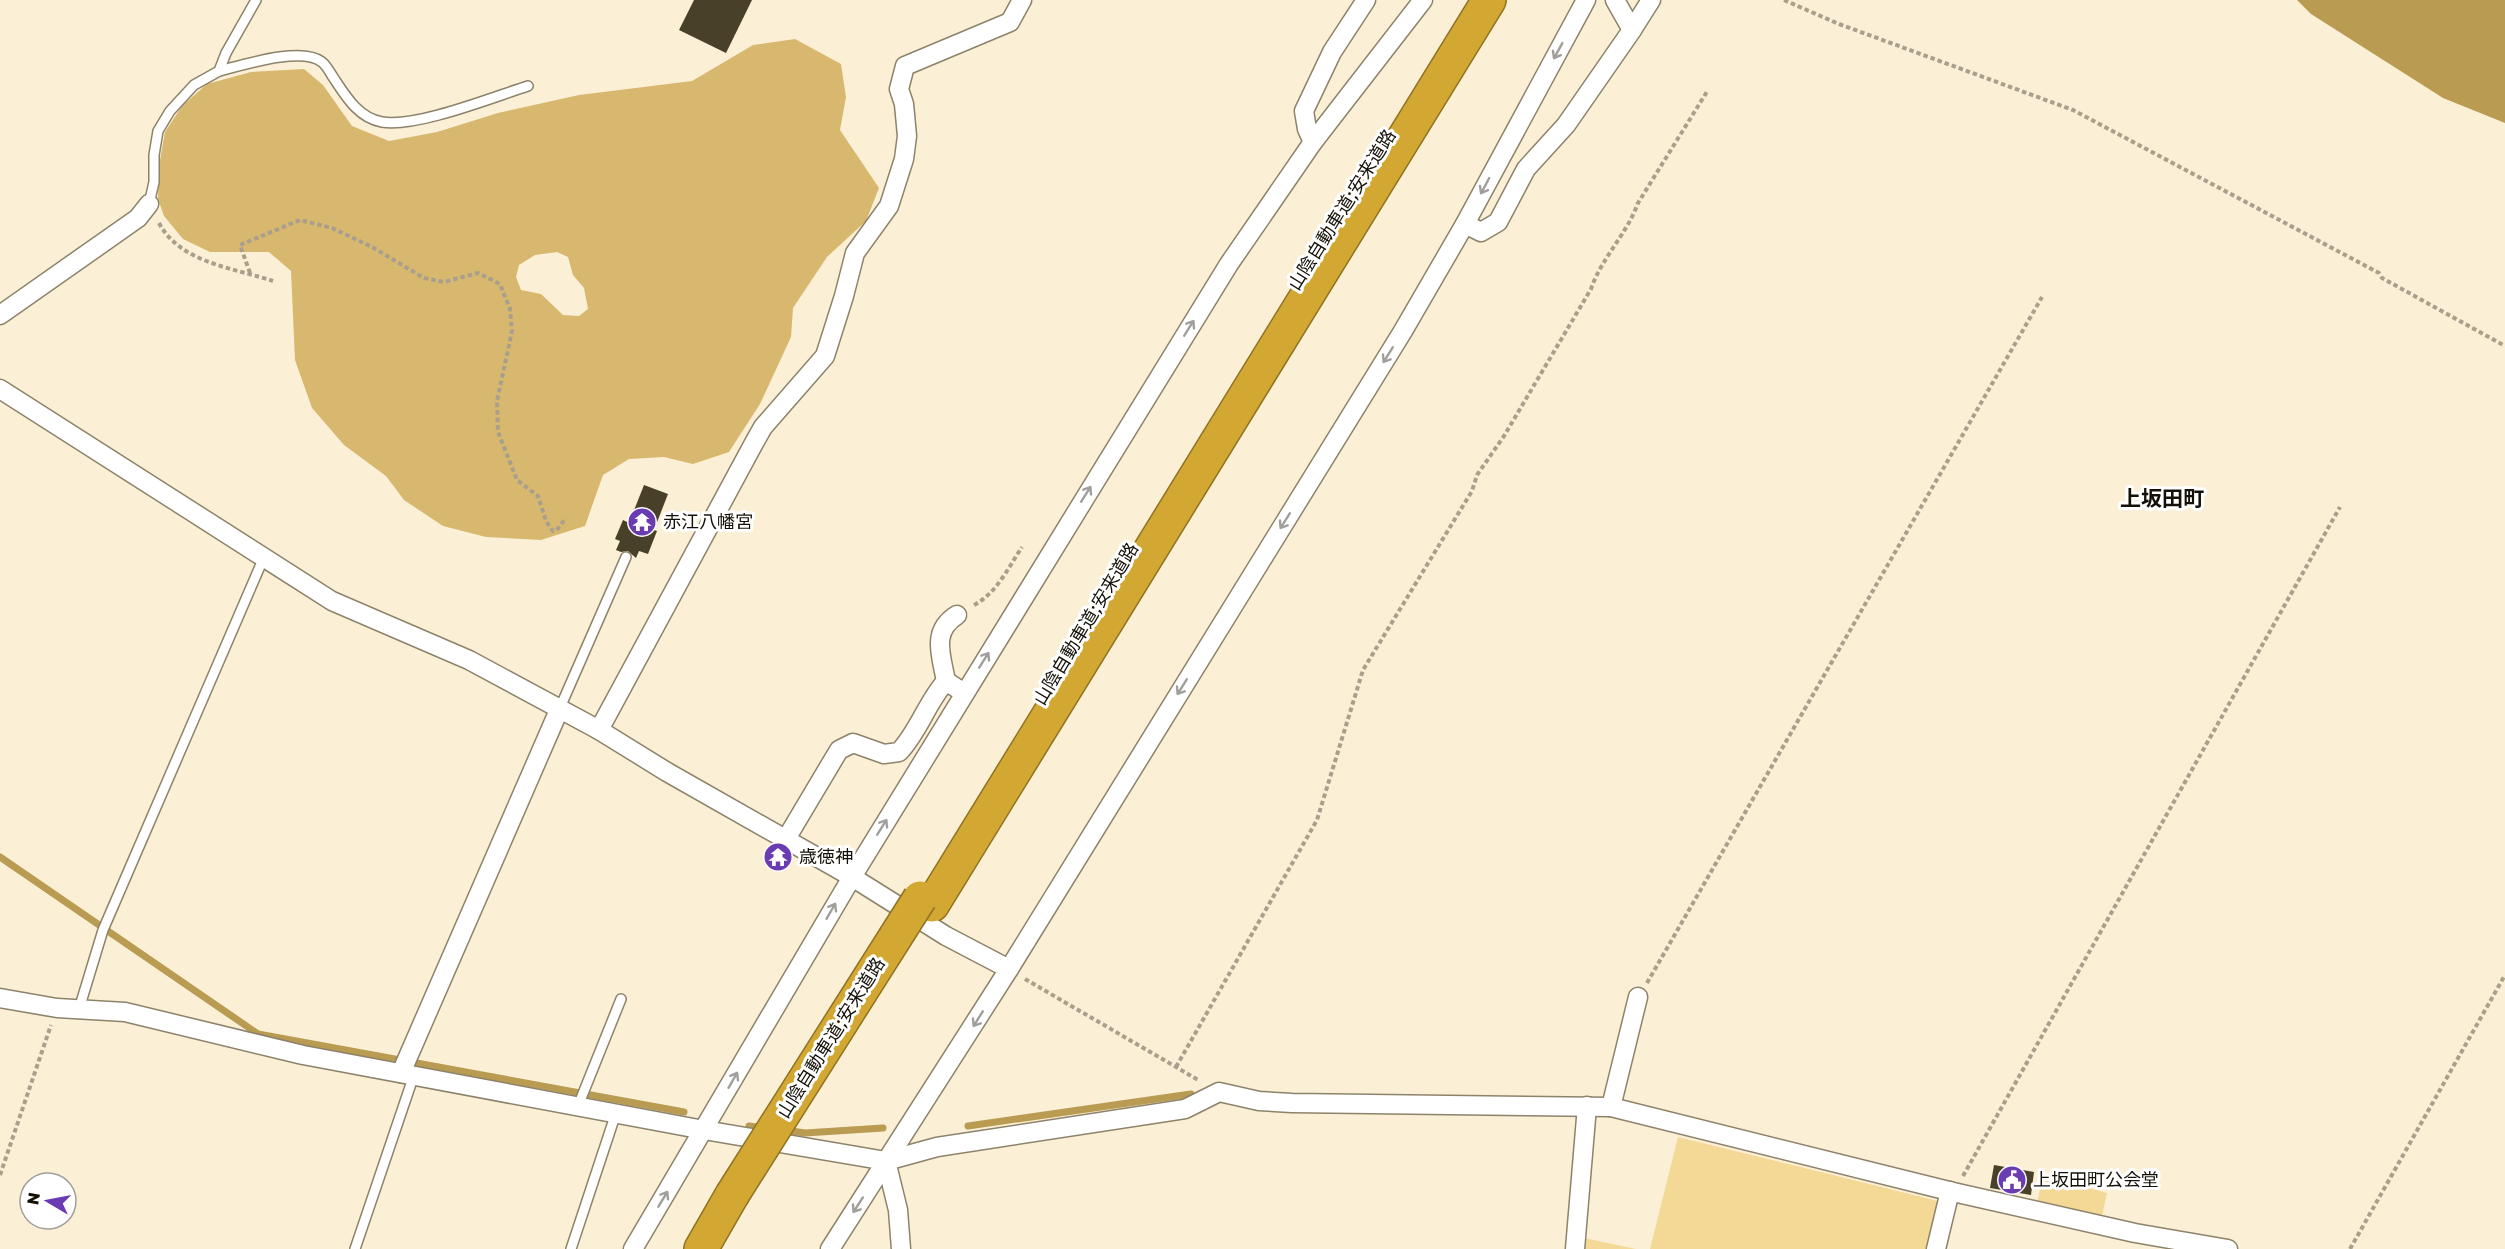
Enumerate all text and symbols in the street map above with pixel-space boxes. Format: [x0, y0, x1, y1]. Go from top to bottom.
one-way arrow [1552, 42, 1563, 60]
street label: 山陰自動車道;安来道路 [1283, 125, 1400, 294]
one-way arrow [1479, 177, 1491, 194]
one-way arrow [1183, 320, 1195, 337]
one-way arrow [1381, 346, 1393, 363]
district label: 上坂田町 [2120, 485, 2204, 511]
one-way arrow [1081, 486, 1093, 503]
temple icon: 赤江八幡宮 [626, 506, 658, 538]
place label: 赤江八幡宮 [663, 510, 753, 532]
one-way arrow [1279, 512, 1291, 529]
street label: 山陰自動車道;安来道路 [1028, 538, 1142, 709]
one-way arrow [978, 652, 991, 669]
one-way arrow [1176, 678, 1189, 695]
one-way arrow [877, 819, 889, 836]
temple icon: 歳徳神 [762, 841, 794, 873]
place label: 歳徳神 [799, 845, 853, 867]
one-way arrow [826, 903, 838, 920]
street label: 山陰自動車道;安来道路 [772, 953, 889, 1122]
one-way arrow [972, 1010, 984, 1027]
one-way arrow [728, 1072, 740, 1089]
public building icon: 上坂田町公会堂 [1996, 1164, 2028, 1196]
place label: 上坂田町公会堂 [2033, 1168, 2159, 1190]
north arrow [18, 1171, 78, 1231]
text: N [22, 1191, 44, 1206]
one-way arrow [658, 1191, 670, 1208]
one-way arrow [852, 1196, 864, 1213]

